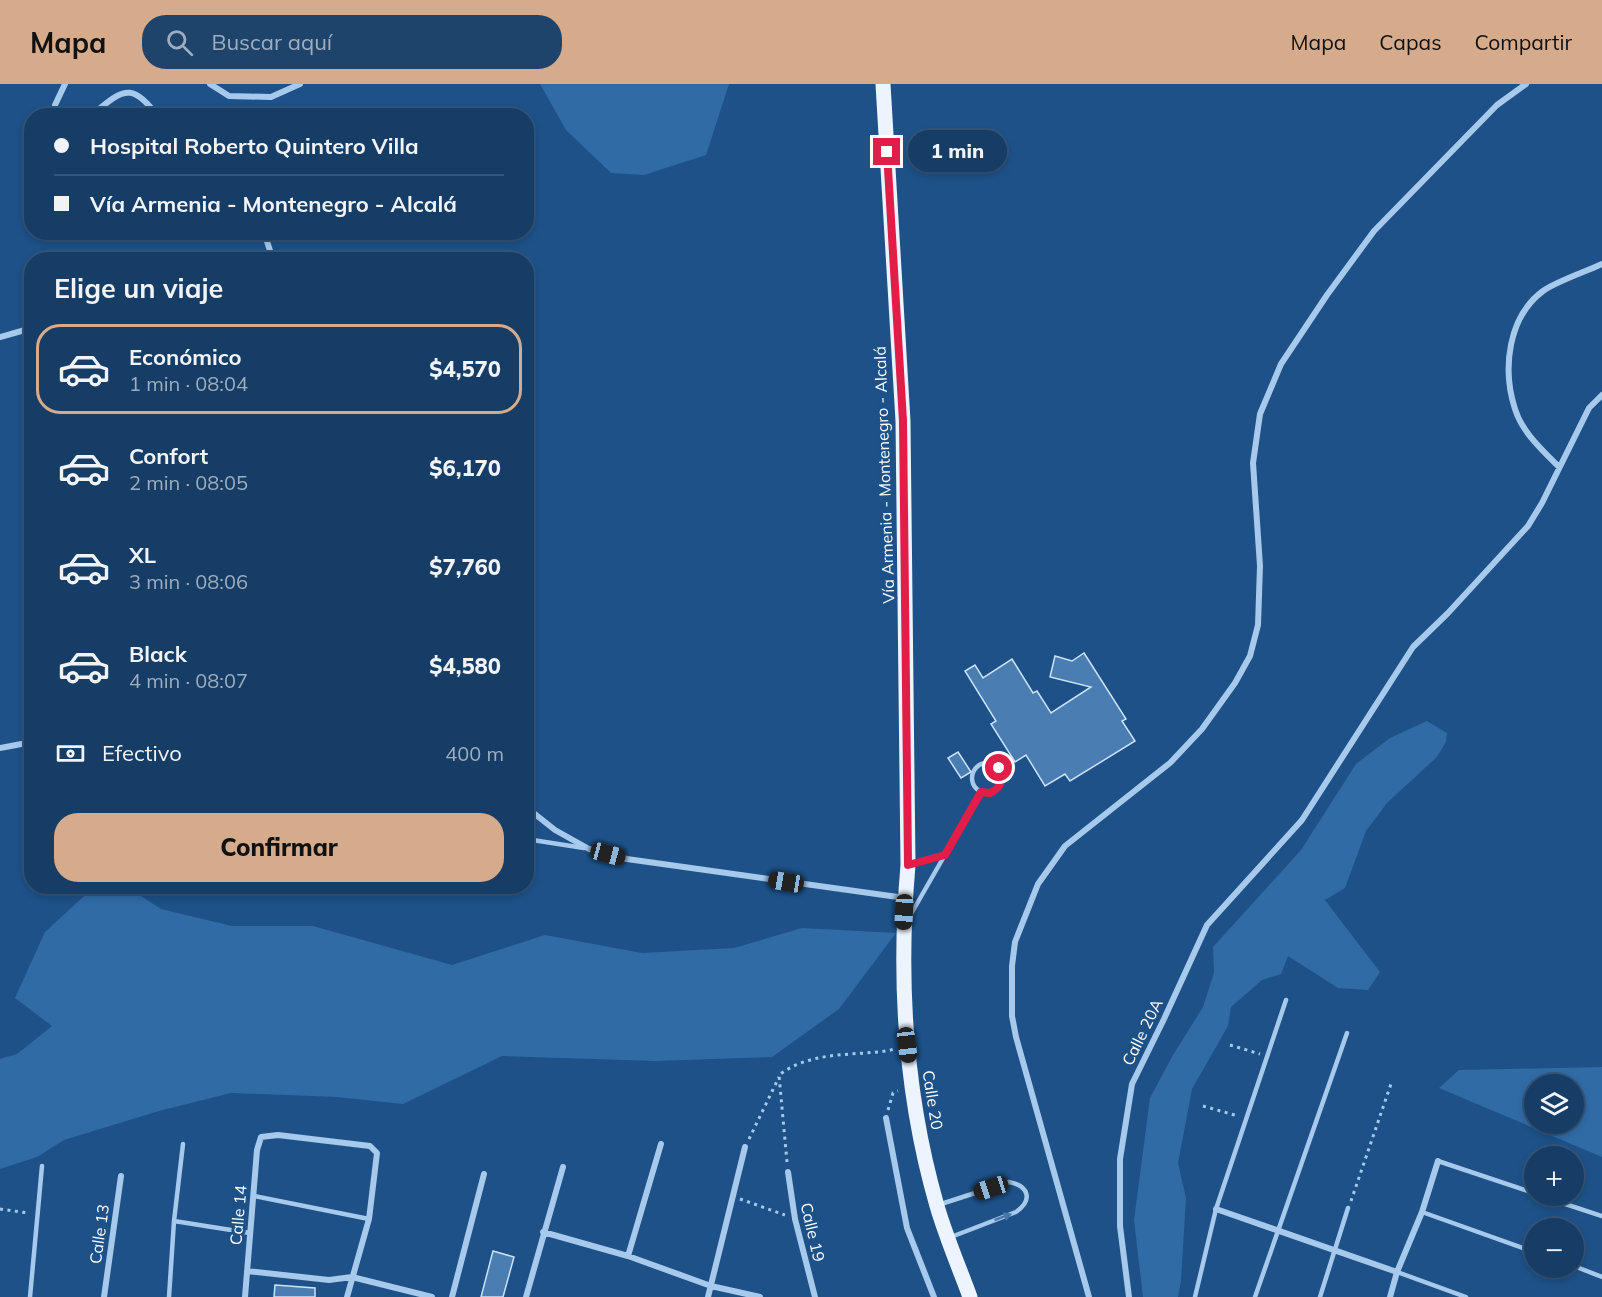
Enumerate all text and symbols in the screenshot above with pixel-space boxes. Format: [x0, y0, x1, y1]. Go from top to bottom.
search box [142, 15, 562, 69]
text: Mapa [30, 25, 106, 60]
icon: search [163, 26, 196, 59]
text: Buscar aquí [211, 28, 332, 56]
text: Mapa [1291, 29, 1346, 55]
text: Capas [1379, 29, 1442, 55]
text: Compartir [1475, 29, 1572, 55]
callout: 1 min [908, 131, 1007, 173]
text: Hospital Roberto Quintero Villa [90, 132, 419, 160]
route end [873, 138, 900, 165]
text: 1 min [931, 138, 984, 163]
text: Vía Armenia - Montenegro - Alcalá [90, 190, 457, 218]
text: Elige un viaje [54, 271, 223, 305]
icon: car [57, 342, 111, 396]
text: Económico [129, 343, 242, 371]
street label: Vía Armenia - Montenegro - Alcalá [870, 346, 898, 604]
text: $4,570 [429, 355, 501, 383]
text: 1 min · 08:04 [129, 371, 248, 396]
icon: car [57, 441, 111, 495]
text: Confort [129, 442, 208, 470]
text: $6,170 [429, 454, 501, 482]
text: 2 min · 08:05 [129, 470, 248, 495]
icon: car [57, 540, 111, 594]
text: XL [129, 541, 156, 569]
text: $7,760 [429, 553, 501, 581]
text: 3 min · 08:06 [129, 569, 248, 594]
icon: car [57, 639, 111, 693]
text: Black [129, 640, 187, 668]
text: $4,580 [429, 652, 501, 680]
text: 4 min · 08:07 [129, 668, 248, 693]
icon: cash [54, 737, 87, 770]
text: Efectivo [102, 739, 182, 767]
text: 400 m [445, 741, 504, 766]
route start [985, 754, 1012, 781]
button: Confirmar [54, 813, 504, 882]
car [588, 841, 628, 867]
car [767, 870, 805, 894]
car [894, 894, 914, 930]
street label: Calle 20A [1117, 995, 1167, 1069]
car [896, 1026, 918, 1064]
street label: Calle 20 [918, 1069, 948, 1131]
map controls [1524, 1074, 1584, 1278]
button: layers [1524, 1074, 1584, 1134]
button: + [1524, 1146, 1584, 1206]
car [971, 1174, 1011, 1202]
street label: Calle 14 [225, 1184, 251, 1246]
street label: Calle 19 [797, 1201, 829, 1263]
street label: Calle 13 [85, 1203, 113, 1265]
one-way arrow [995, 1212, 1013, 1222]
button: − [1524, 1218, 1584, 1278]

